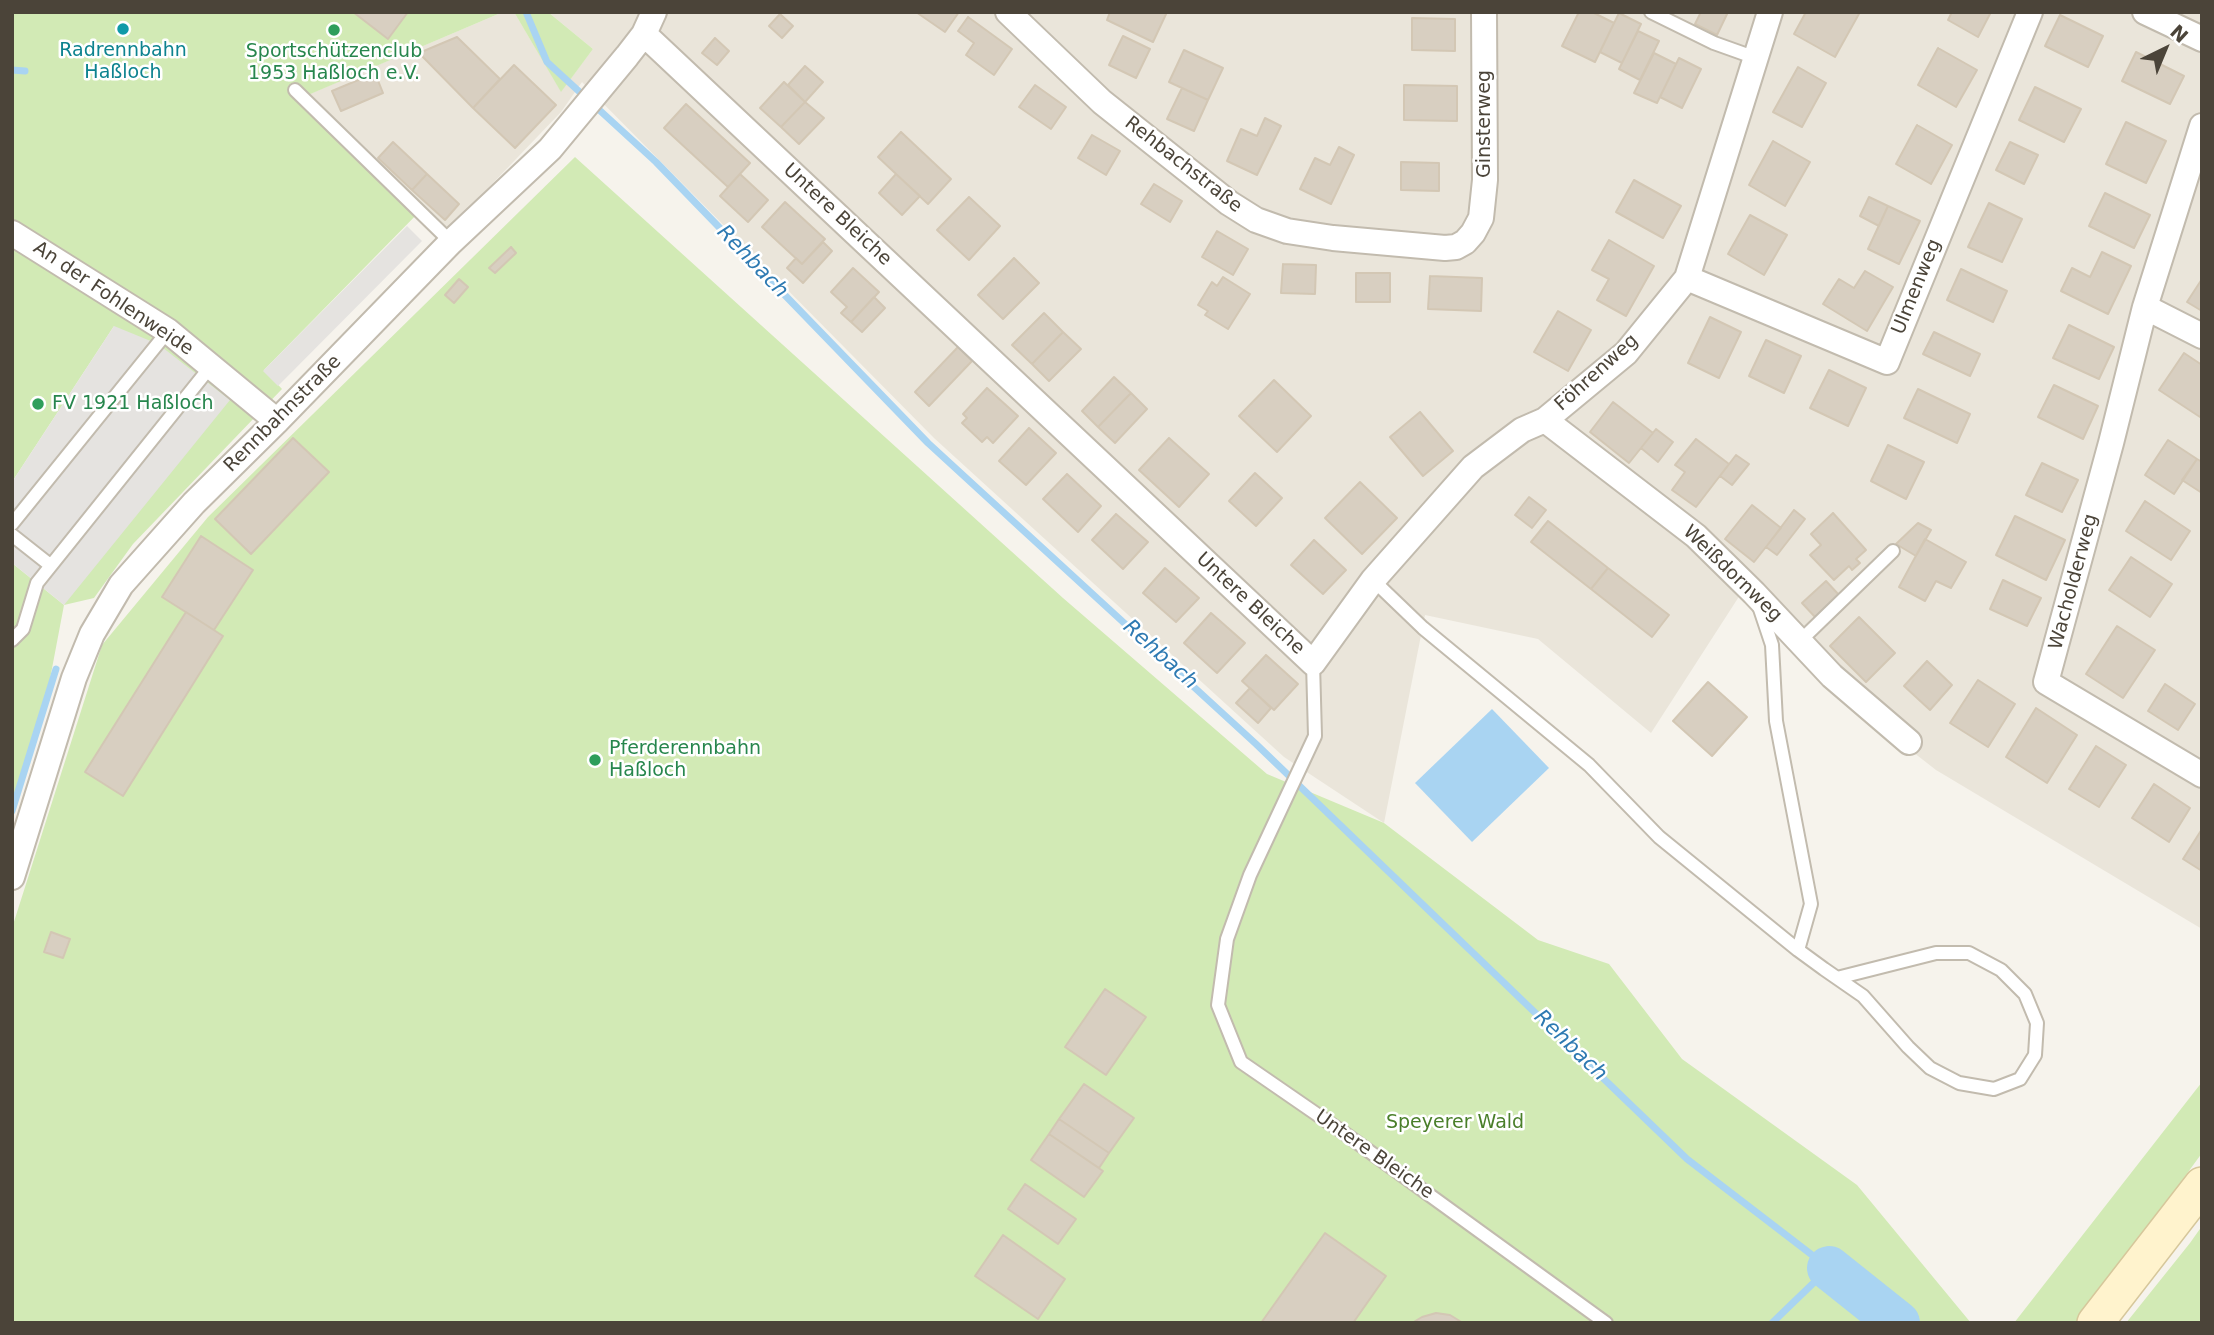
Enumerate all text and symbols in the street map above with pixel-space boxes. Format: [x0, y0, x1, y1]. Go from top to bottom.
north arrow [2130, 14, 2200, 84]
text: N [2166, 20, 2193, 47]
marker: Radrennbahn Haßloch [115, 21, 131, 37]
marker: Sportschützenclub 1953 Haßloch e.V. [326, 22, 342, 38]
place label: Radrennbahn Haßloch [59, 40, 187, 84]
place label: Sportschützenclub 1953 Haßloch e.V. [246, 41, 422, 85]
street label: Ginsterweg [1474, 70, 1496, 178]
street label: Rehbachstraße [1120, 112, 1246, 218]
street label: Untere Bleiche [778, 159, 896, 271]
water label: Rehbach [711, 220, 793, 304]
street label: Ulmenweg [1888, 236, 1946, 338]
street label: An der Fohlenweide [29, 237, 197, 361]
street label: Föhrenweg [1551, 330, 1643, 416]
street label: Rennbahnstraße [220, 351, 346, 477]
place label: FV 1921 Haßloch [52, 393, 214, 415]
marker: FV 1921 Haßloch [30, 396, 46, 412]
street label: Wacholderweg [2045, 512, 2103, 652]
street label: Weißdornweg [1678, 521, 1786, 627]
street label: Untere Bleiche [1191, 548, 1309, 660]
water label: Rehbach [1117, 615, 1203, 695]
place label: Pferderennbahn Haßloch [609, 738, 761, 782]
marker: Pferderennbahn Haßloch [587, 752, 603, 768]
water label: Rehbach [1528, 1005, 1612, 1087]
street label: Untere Bleiche [1310, 1106, 1438, 1204]
park label: Speyerer Wald [1386, 1112, 1524, 1134]

